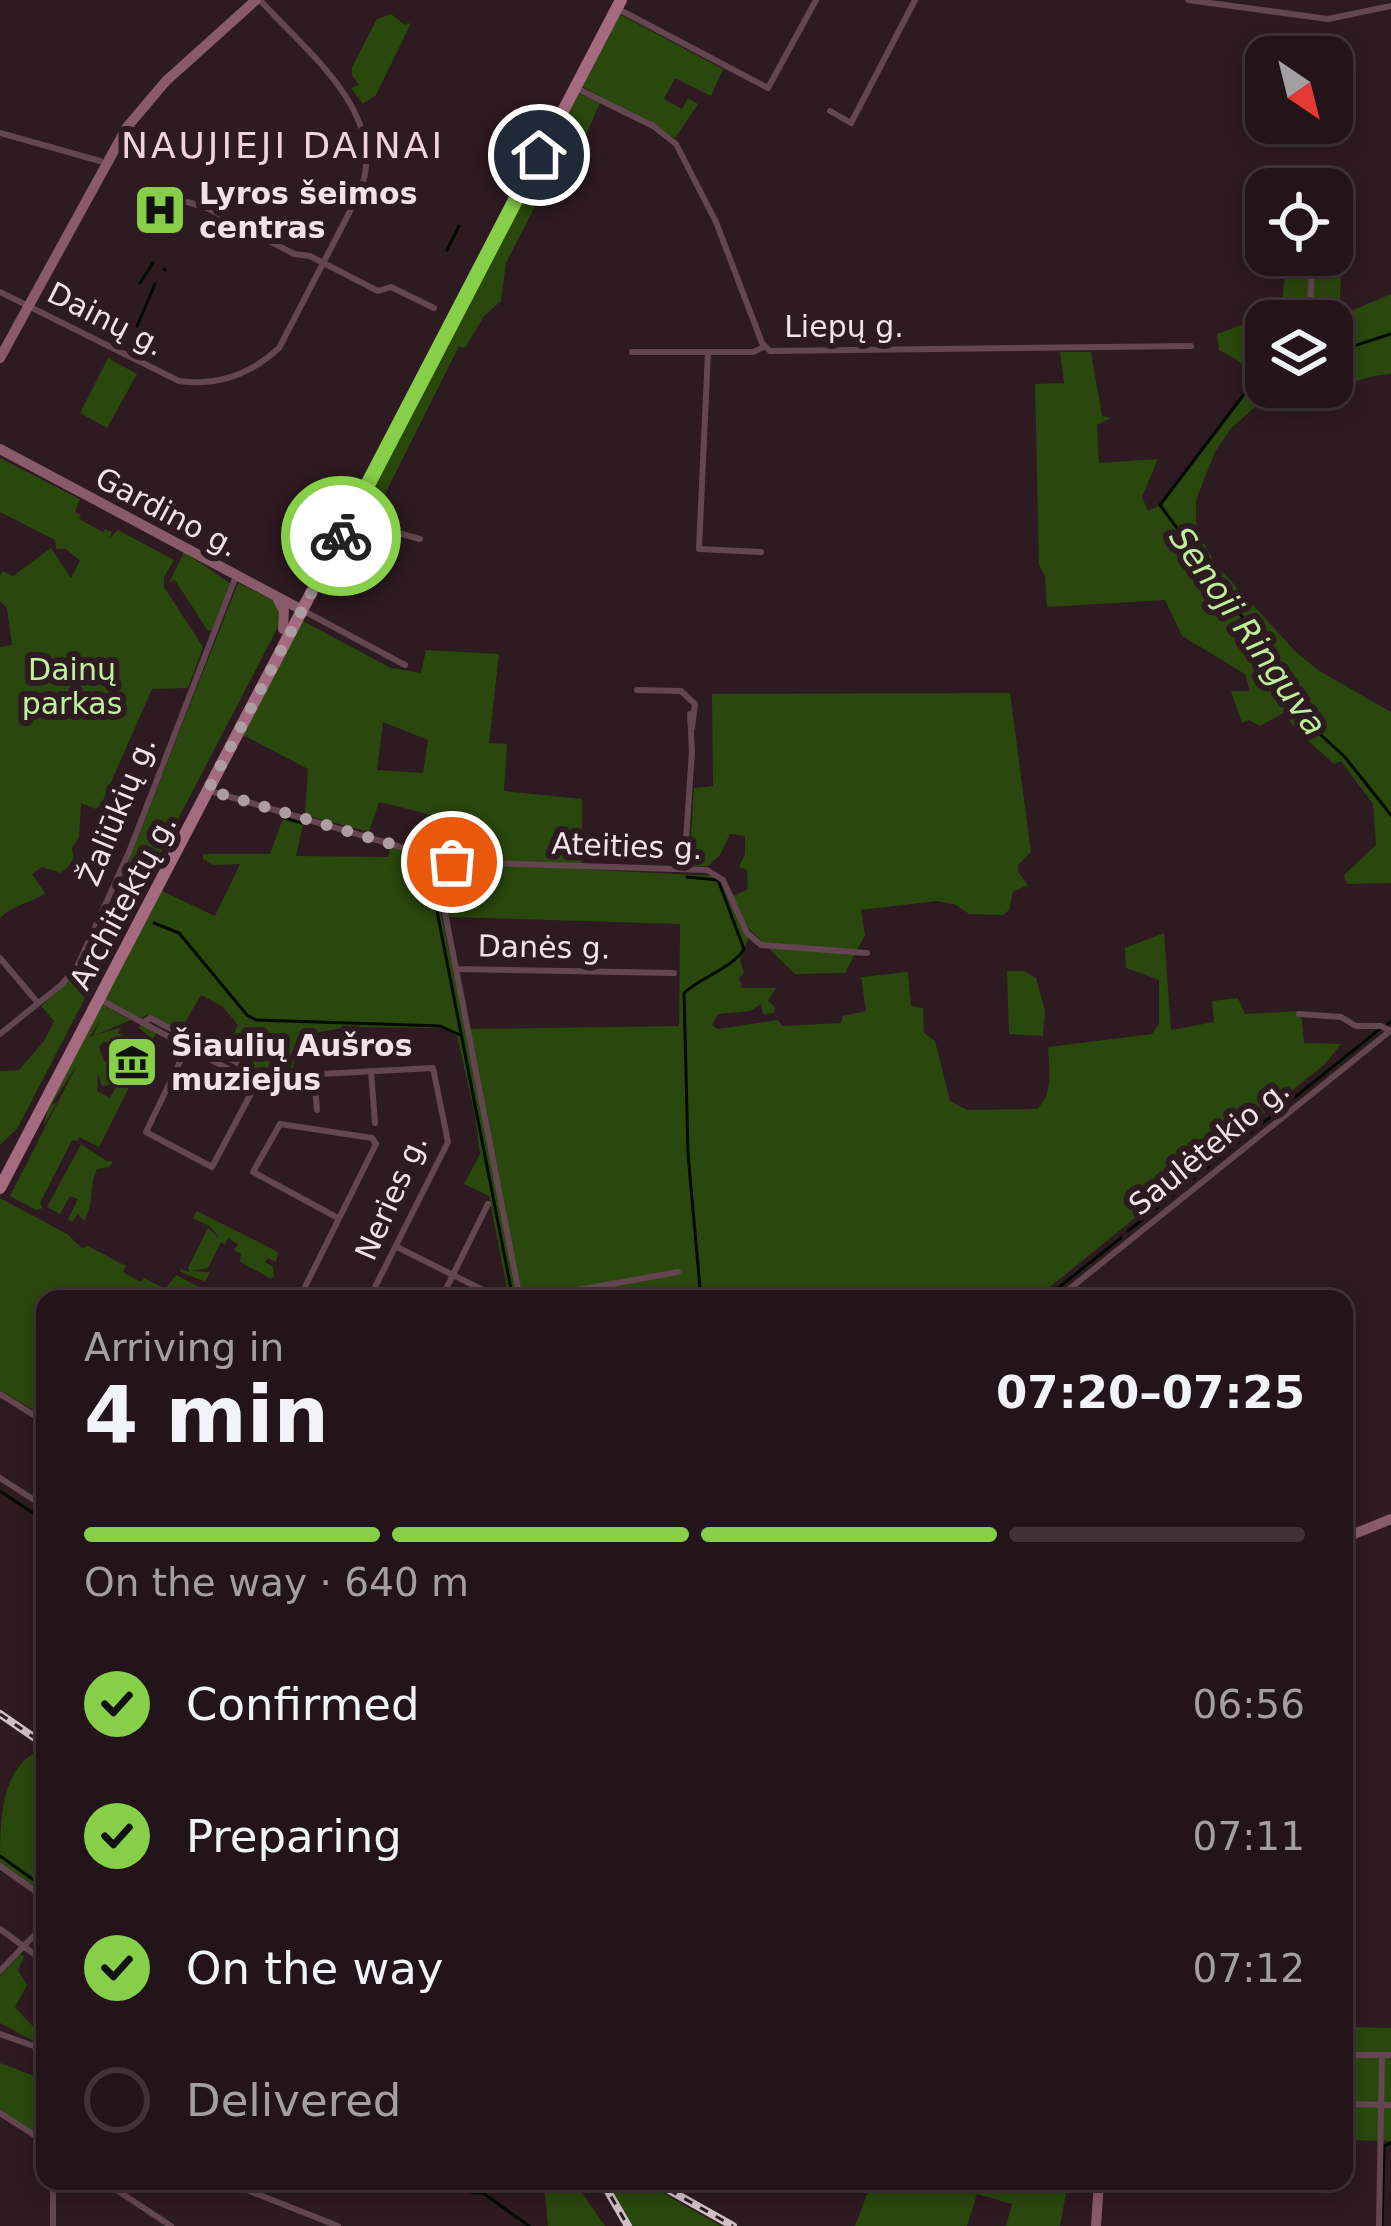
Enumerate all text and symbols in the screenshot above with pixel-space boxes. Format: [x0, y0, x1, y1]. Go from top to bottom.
north arrow [1245, 36, 1353, 144]
map controls [1245, 36, 1353, 408]
pin [488, 104, 590, 206]
icon: home [506, 122, 572, 188]
district label: NAUJIEJI DAINAI [121, 125, 445, 166]
button: locate [1245, 168, 1353, 276]
place label: Lyros šeimos centras [199, 176, 418, 245]
hospital icon: Lyros šeimos centras [132, 182, 188, 238]
street label: Dainų g. [42, 275, 170, 363]
button: layers [1245, 300, 1353, 408]
street label: Liepų g. [784, 309, 904, 344]
street label: Gardino g. [90, 460, 244, 564]
courier [281, 476, 401, 596]
icon: bike [308, 503, 374, 569]
water label: Senoji Ringuva [1162, 519, 1334, 743]
park label: Dainų parkas [22, 652, 122, 721]
street label: Žaliūkių g. [71, 731, 163, 891]
street label: Architektų g. [62, 809, 184, 995]
pin [401, 811, 503, 913]
street label: Ateities g. [551, 826, 703, 866]
icon: bag [419, 829, 485, 895]
street label: Danės g. [477, 928, 611, 966]
place label: Šiaulių Aušros muziejus [171, 1027, 413, 1097]
museum icon: Šiaulių Aušros muziejus [104, 1034, 160, 1090]
street label: Saulėtekio g. [1122, 1072, 1296, 1222]
street label: Neries g. [348, 1129, 434, 1265]
text: Arriving in [84, 1325, 284, 1370]
text: 07:20–07:25 [996, 1366, 1305, 1419]
text: 4 min [84, 1370, 329, 1460]
text: On the way · 640 m [84, 1560, 469, 1605]
icon: check [84, 1671, 150, 1737]
text: Confirmed [186, 1678, 420, 1731]
text: 06:56 [1193, 1682, 1305, 1727]
icon: check [84, 1803, 150, 1869]
text: Preparing [186, 1810, 402, 1863]
text: 07:11 [1193, 1814, 1305, 1859]
icon: check [84, 1935, 150, 2001]
text: On the way [186, 1942, 443, 1995]
text: 07:12 [1193, 1946, 1305, 1991]
text: Delivered [186, 2074, 401, 2127]

